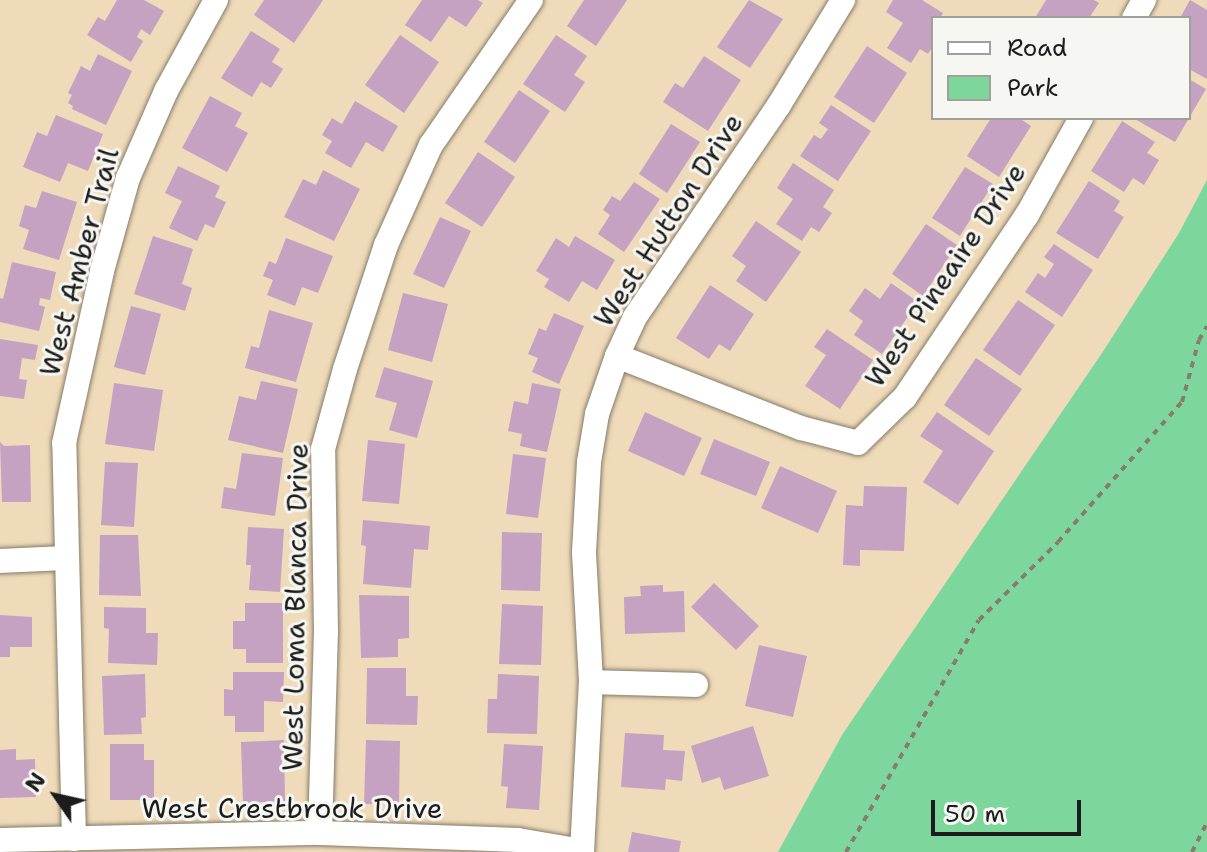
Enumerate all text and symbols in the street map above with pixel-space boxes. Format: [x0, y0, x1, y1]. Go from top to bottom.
legend [931, 16, 1191, 120]
text: Road [1007, 32, 1067, 64]
text: Park [1007, 72, 1059, 104]
street label: West Hutton Drive [586, 107, 750, 333]
street label: West Amber Trail [32, 144, 126, 380]
street label: West Pineaire Drive [858, 157, 1032, 393]
street label: West Loma Blanca Drive [275, 443, 315, 771]
north arrow [16, 756, 96, 836]
text: N [19, 767, 53, 798]
scale bar [935, 784, 1085, 834]
street label: West Crestbrook Drive [141, 791, 443, 825]
text: 50 m [945, 798, 1005, 830]

